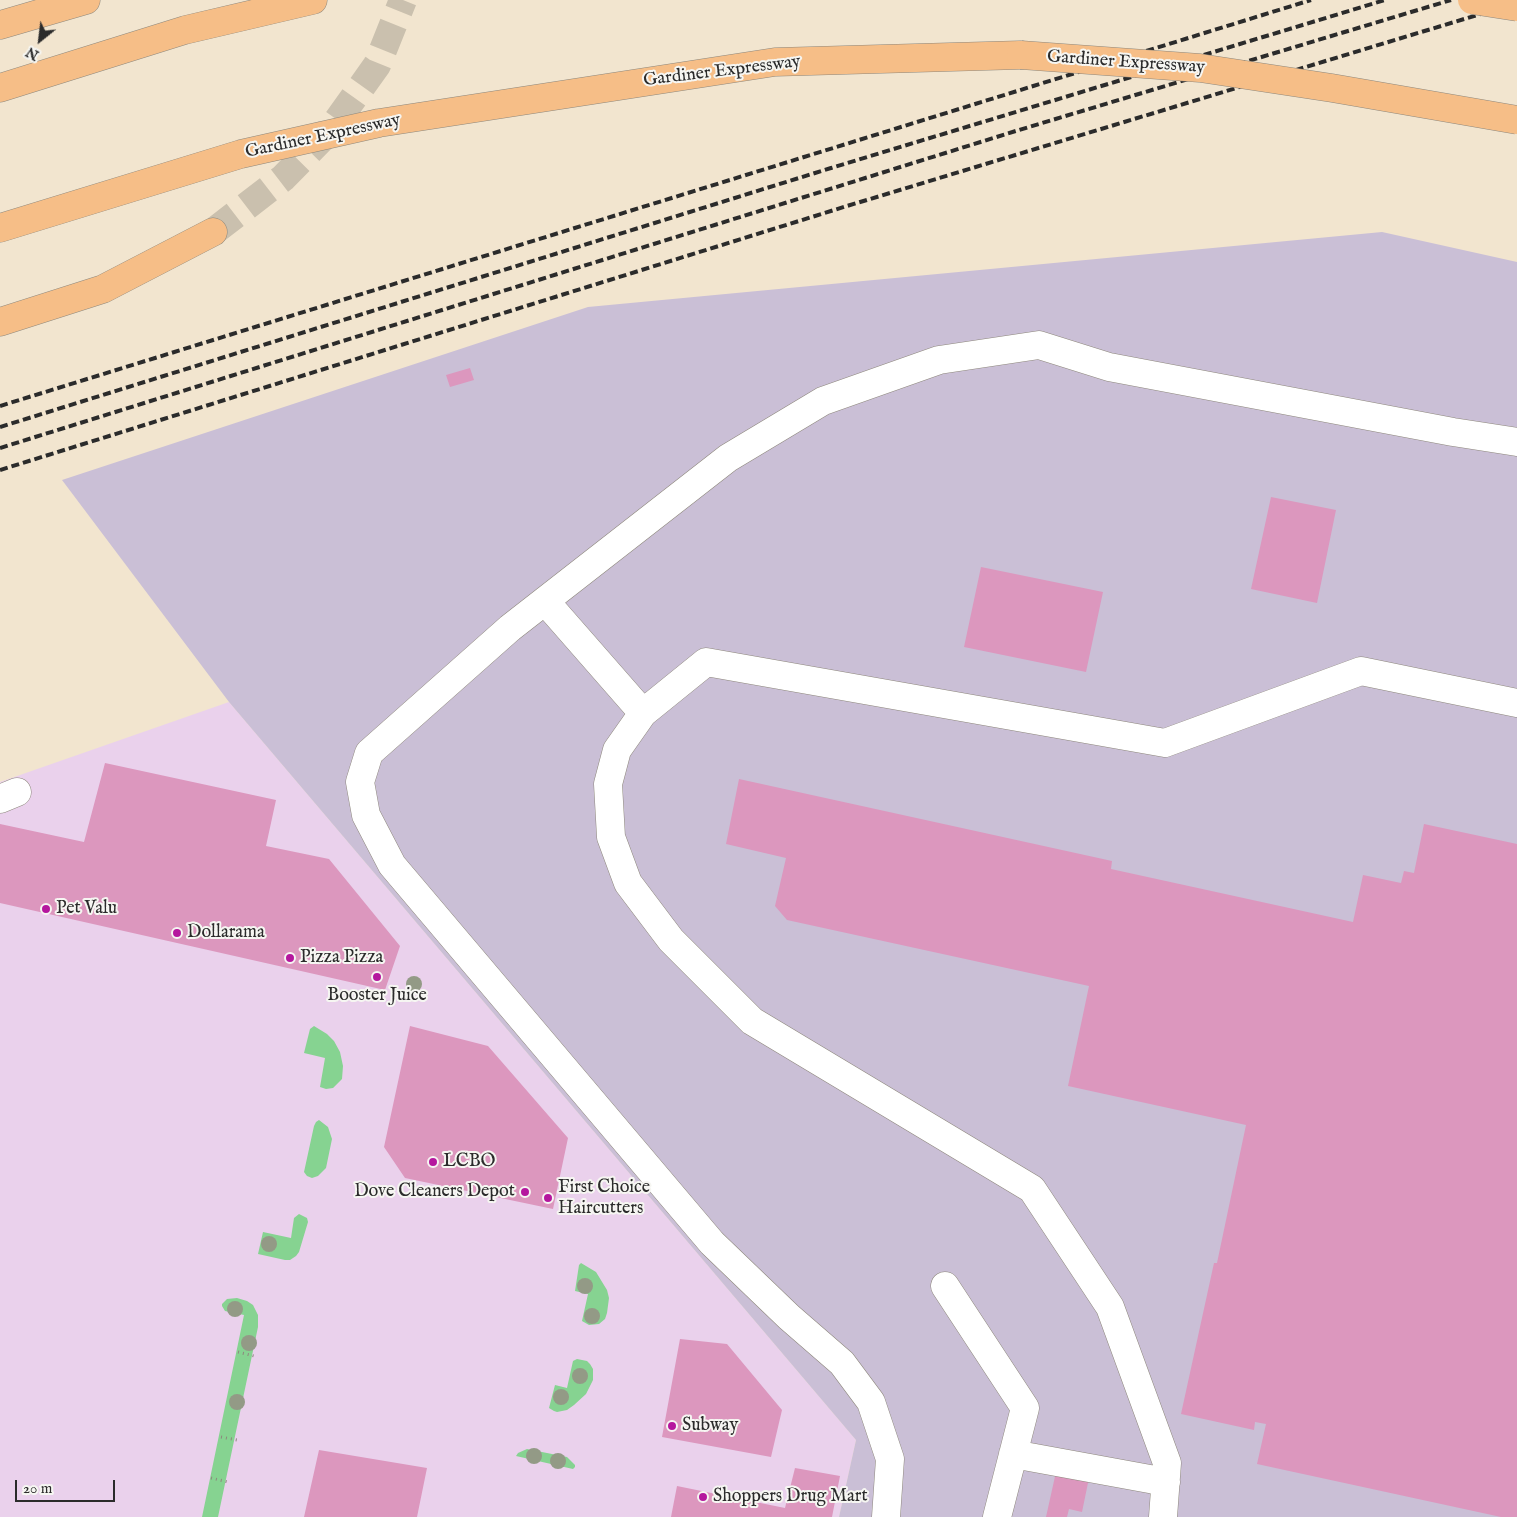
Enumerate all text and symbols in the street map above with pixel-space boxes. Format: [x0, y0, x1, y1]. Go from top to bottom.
north arrow [15, 15, 65, 65]
text: N [23, 42, 42, 64]
street label: Gardiner Expressway [1046, 47, 1206, 79]
street label: Gardiner Expressway [642, 52, 802, 92]
street label: Gardiner Expressway [243, 110, 403, 164]
place label: Pet Valu [56, 898, 117, 920]
marker: Pet Valu [40, 903, 52, 915]
place label: Dollarama [187, 922, 265, 944]
marker: Dollarama [171, 927, 183, 939]
place label: Pizza Pizza [300, 947, 383, 969]
marker: Pizza Pizza [284, 952, 296, 964]
marker: Booster Juice [371, 971, 383, 983]
place label: Booster Juice [327, 985, 427, 1007]
place label: LCBO [443, 1151, 495, 1173]
marker: LCBO [427, 1156, 439, 1168]
place label: First Choice Haircutters [558, 1177, 650, 1220]
place label: Dove Cleaners Depot [354, 1181, 515, 1203]
marker: Dove Cleaners Depot [519, 1186, 531, 1198]
marker: First Choice Haircutters [542, 1192, 554, 1204]
place label: Subway [682, 1415, 738, 1437]
marker: Subway [666, 1420, 678, 1432]
scale bar [18, 1470, 118, 1502]
text: 20 m [23, 1479, 52, 1498]
place label: Shoppers Drug Mart [713, 1486, 868, 1508]
marker: Shoppers Drug Mart [697, 1491, 709, 1503]

